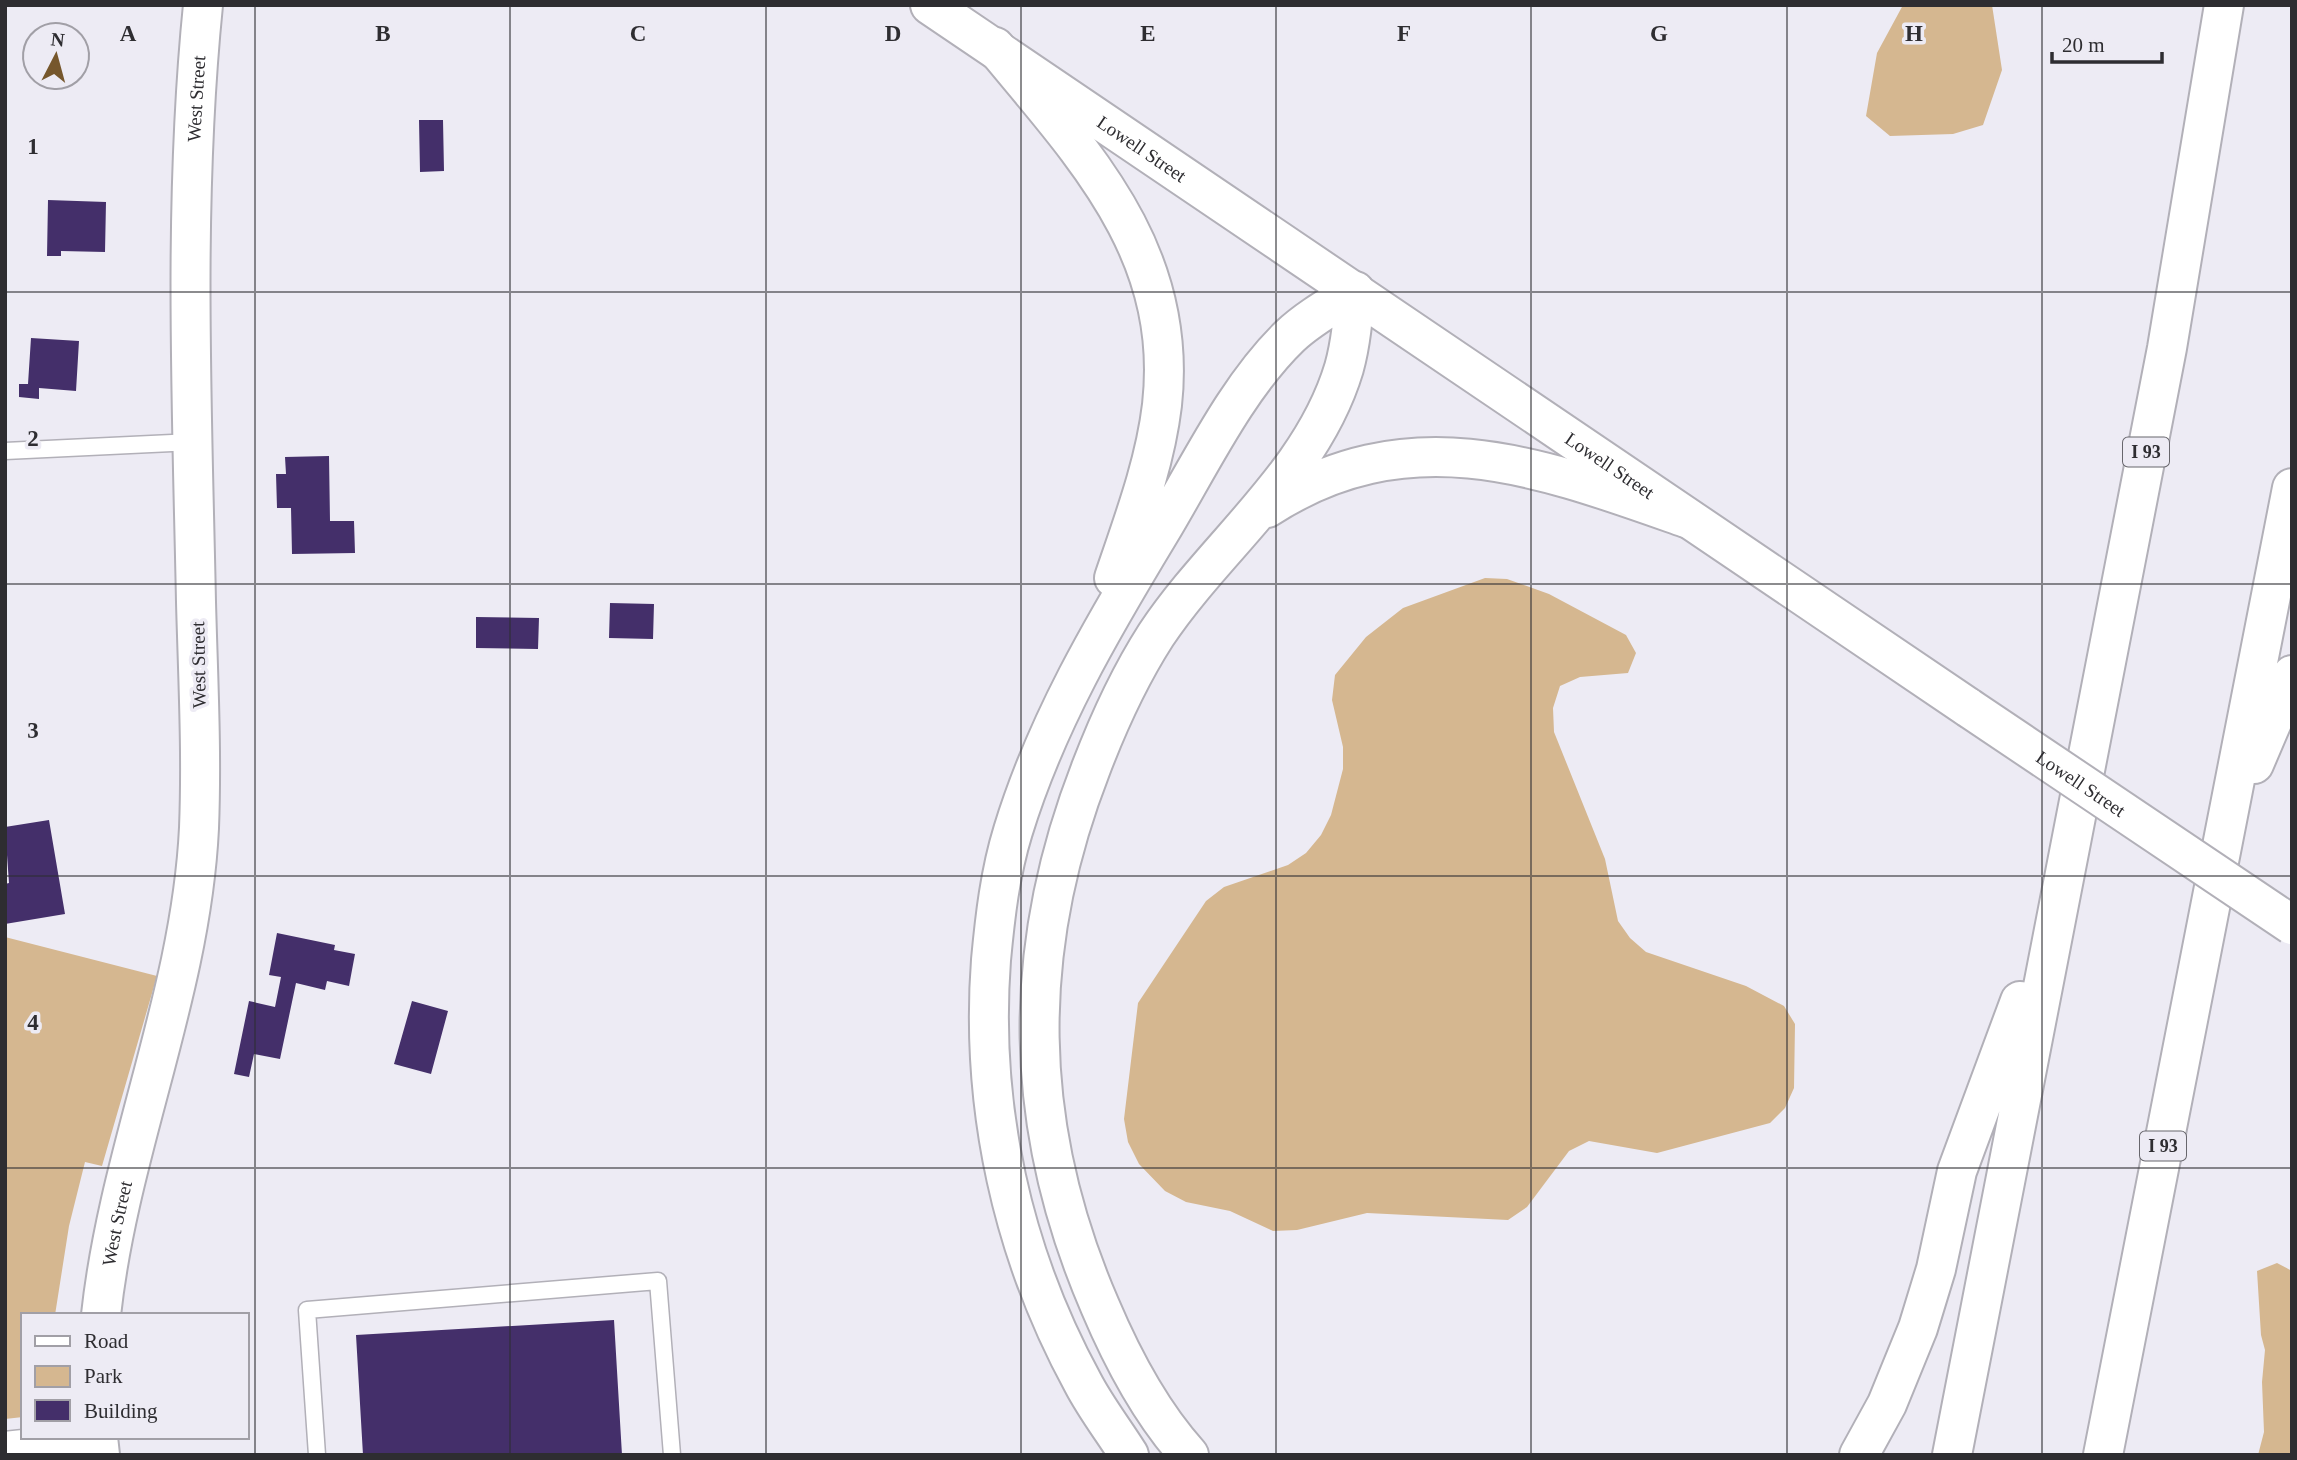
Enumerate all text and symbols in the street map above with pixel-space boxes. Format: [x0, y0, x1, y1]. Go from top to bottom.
north arrow [21, 21, 91, 91]
text: A [120, 21, 137, 46]
text: B [375, 21, 391, 46]
text: C [630, 21, 646, 46]
text: D [885, 21, 901, 46]
text: E [1140, 21, 1156, 46]
text: F [1397, 21, 1411, 46]
text: G [1650, 21, 1668, 46]
text: H [1905, 21, 1923, 46]
scale bar [2052, 21, 2162, 65]
text: N [50, 28, 66, 51]
text: 20 m [2062, 33, 2105, 57]
street label: West Street [183, 54, 210, 143]
street label: Lowell Street [1093, 111, 1191, 187]
text: 1 [27, 134, 39, 159]
text: 2 [27, 426, 39, 451]
street label: Lowell Street [1561, 428, 1659, 503]
road number: I 93 [2123, 438, 2169, 466]
street label: West Street [187, 621, 210, 708]
text: 3 [27, 718, 39, 743]
street label: Lowell Street [2032, 746, 2130, 822]
text: 4 [27, 1010, 39, 1035]
road number: I 93 [2140, 1132, 2186, 1161]
street label: West Street [98, 1178, 136, 1268]
legend [21, 1313, 248, 1439]
text: Road [84, 1329, 129, 1353]
text: Park [84, 1364, 123, 1388]
text: Building [84, 1399, 158, 1423]

